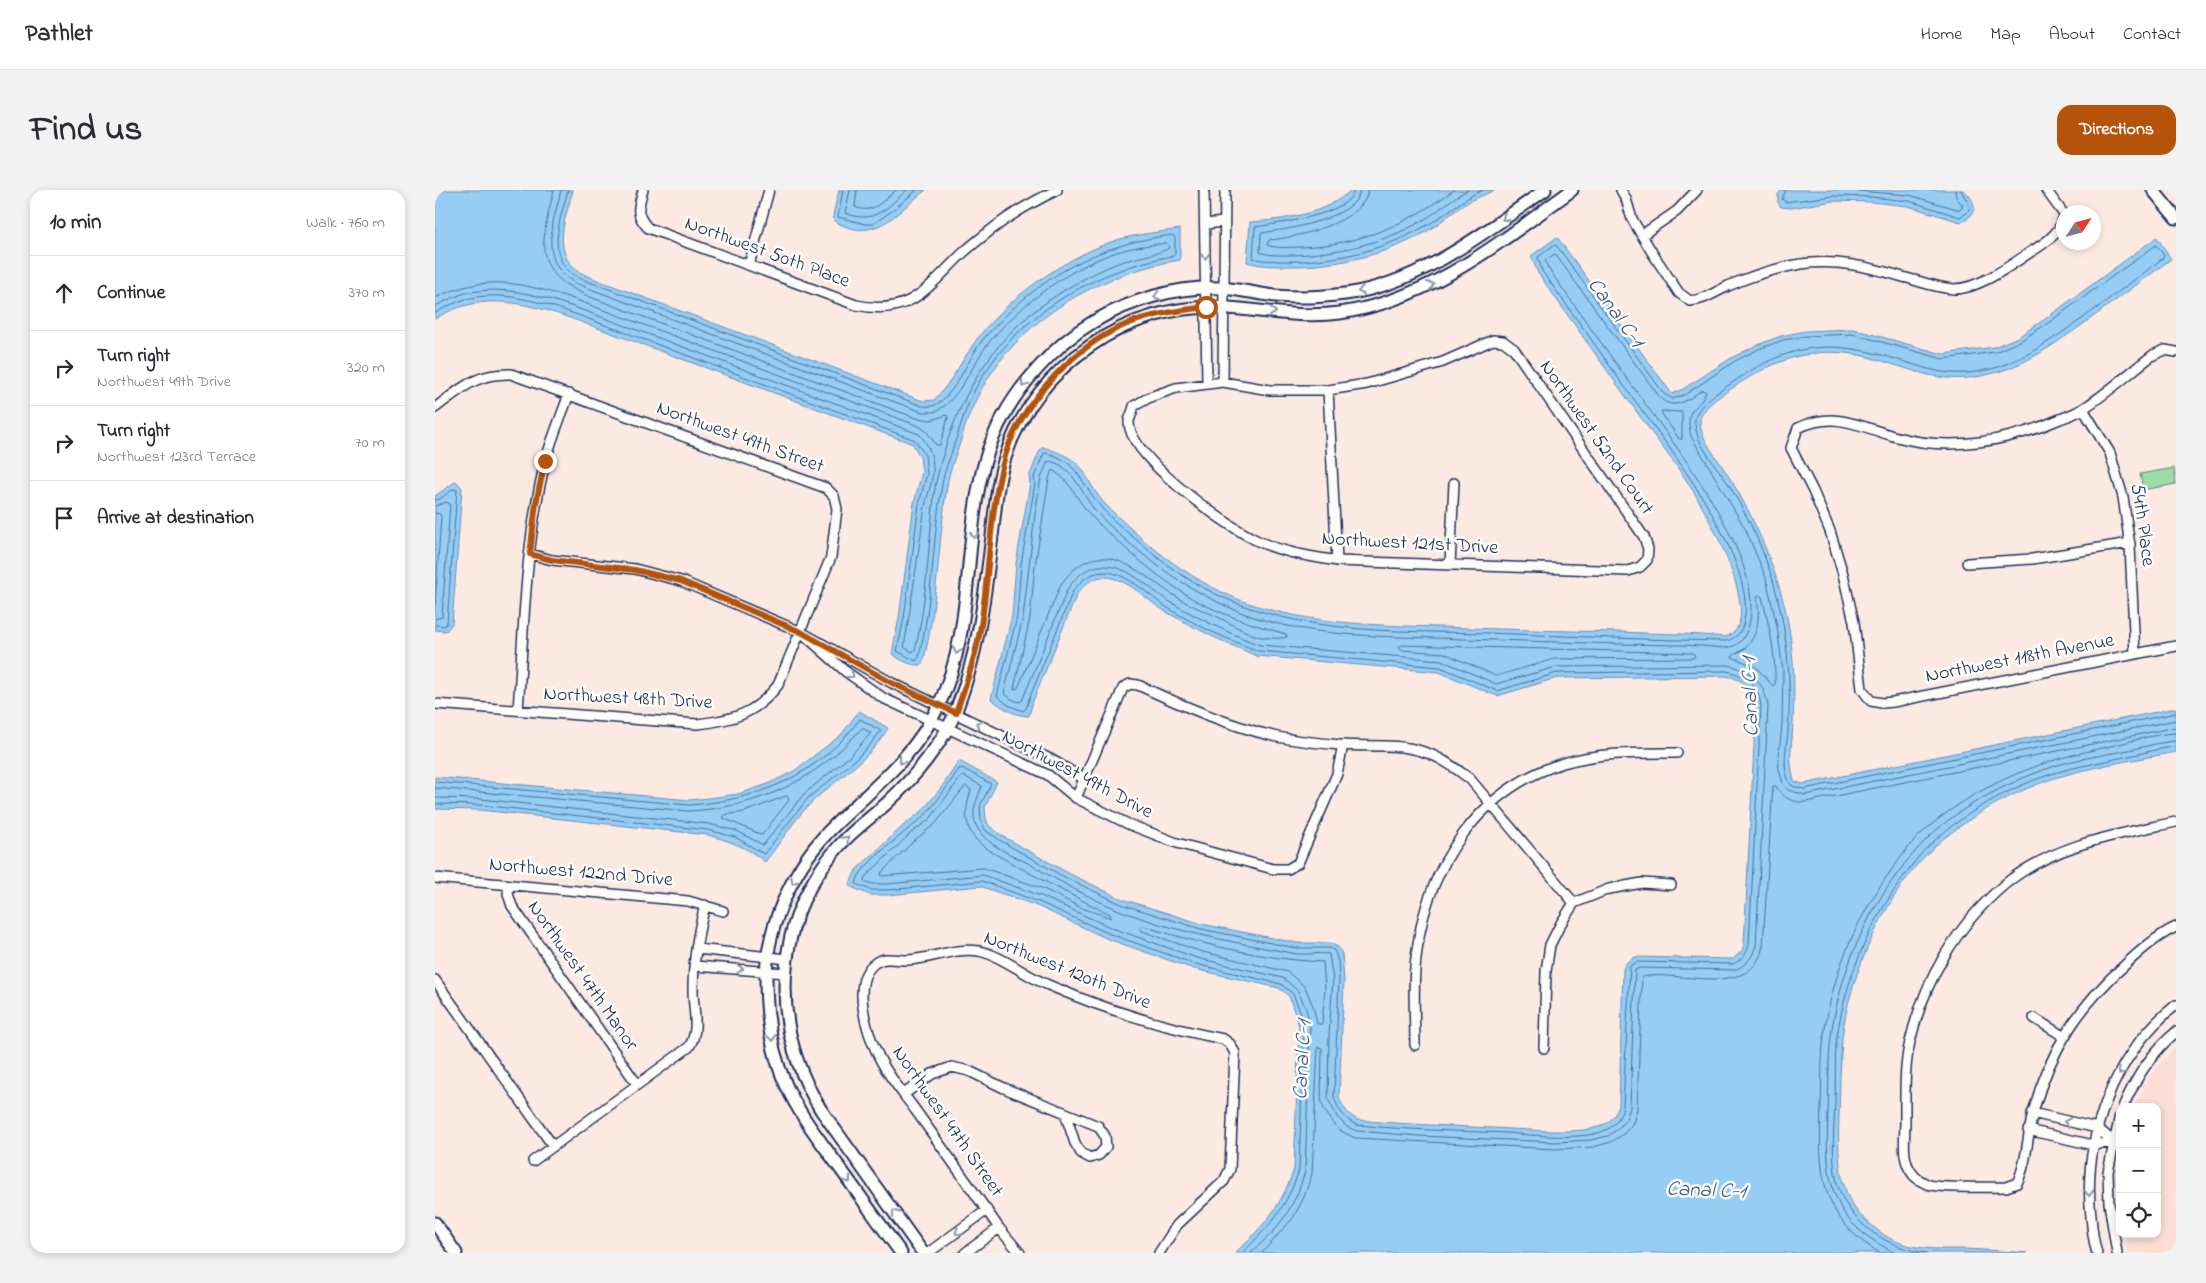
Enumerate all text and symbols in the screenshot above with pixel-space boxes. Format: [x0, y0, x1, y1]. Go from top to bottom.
text: Pathlet [25, 17, 93, 52]
text: Home [1921, 22, 1962, 48]
text: Map [1990, 22, 2021, 48]
text: About [2049, 22, 2095, 48]
text: Contact [2123, 22, 2181, 48]
text: Find us [30, 105, 142, 156]
button: Directions [2057, 105, 2176, 155]
north arrow [2056, 205, 2101, 250]
text: 10 min [50, 208, 101, 238]
street label: Northwest 50th Place [680, 210, 854, 296]
text: Walk · 760 m [306, 211, 385, 235]
one-way arrow [1501, 212, 1511, 221]
one-way arrow [1200, 252, 1210, 260]
water label: Canal C-1 [1580, 272, 1652, 357]
icon: ahead [50, 279, 78, 307]
text: Continue [97, 280, 165, 307]
one-way arrow [1426, 280, 1435, 291]
text: 370 m [348, 281, 385, 305]
one-way arrow [1357, 285, 1366, 296]
one-way arrow [1153, 290, 1162, 301]
route start [1195, 296, 1218, 319]
one-way arrow [1269, 307, 1277, 318]
text: Turn right [97, 343, 170, 370]
icon: right [50, 354, 78, 382]
street label: Northwest 52nd Court [1532, 355, 1661, 522]
text: 320 m [347, 356, 385, 380]
text: Northwest 49th Drive [97, 370, 231, 394]
one-way arrow [1022, 378, 1030, 387]
street label: Northwest 49th Street [652, 394, 828, 482]
text: Turn right [97, 418, 170, 445]
icon: right [50, 429, 78, 457]
text: 70 m [355, 431, 385, 455]
text: Northwest 123rd Terrace [97, 445, 256, 469]
route end [534, 450, 557, 473]
street label: 54th Place [2122, 482, 2162, 568]
icon: arrive [50, 504, 78, 532]
text: Arrive at destination [97, 505, 254, 532]
street label: Northwest 121st Drive [1321, 525, 1499, 563]
one-way arrow [969, 532, 980, 540]
street label: Northwest 118th Avenue [1923, 626, 2117, 692]
one-way arrow [953, 646, 963, 654]
water label: Canal C-1 [1735, 653, 1767, 737]
one-way arrow [845, 669, 855, 678]
street label: Northwest 48th Drive [543, 680, 713, 718]
one-way arrow [975, 720, 984, 730]
street label: Northwest 49th Drive [996, 723, 1158, 827]
one-way arrow [899, 755, 907, 764]
one-way arrow [840, 836, 849, 845]
street label: Northwest 122nd Drive [488, 851, 674, 895]
one-way arrow [790, 876, 800, 885]
street label: Northwest 47th Manor [519, 895, 645, 1058]
street label: Northwest 120th Drive [979, 924, 1155, 1018]
one-way arrow [736, 964, 744, 975]
water label: Canal C-1 [1286, 1016, 1320, 1100]
one-way arrow [767, 1034, 777, 1043]
street label: Northwest 47th Street [884, 1041, 1010, 1204]
one-way arrow [2117, 1066, 2127, 1075]
map controls [2116, 1103, 2161, 1238]
button: + [2116, 1103, 2161, 1148]
one-way arrow [2063, 1117, 2072, 1128]
button: − [2116, 1148, 2161, 1193]
one-way arrow [842, 1174, 851, 1184]
water label: Canal C-1 [1666, 1175, 1750, 1207]
one-way arrow [2084, 1190, 2094, 1198]
button: locate [2116, 1193, 2161, 1238]
one-way arrow [892, 1209, 901, 1219]
one-way arrow [954, 1226, 964, 1235]

